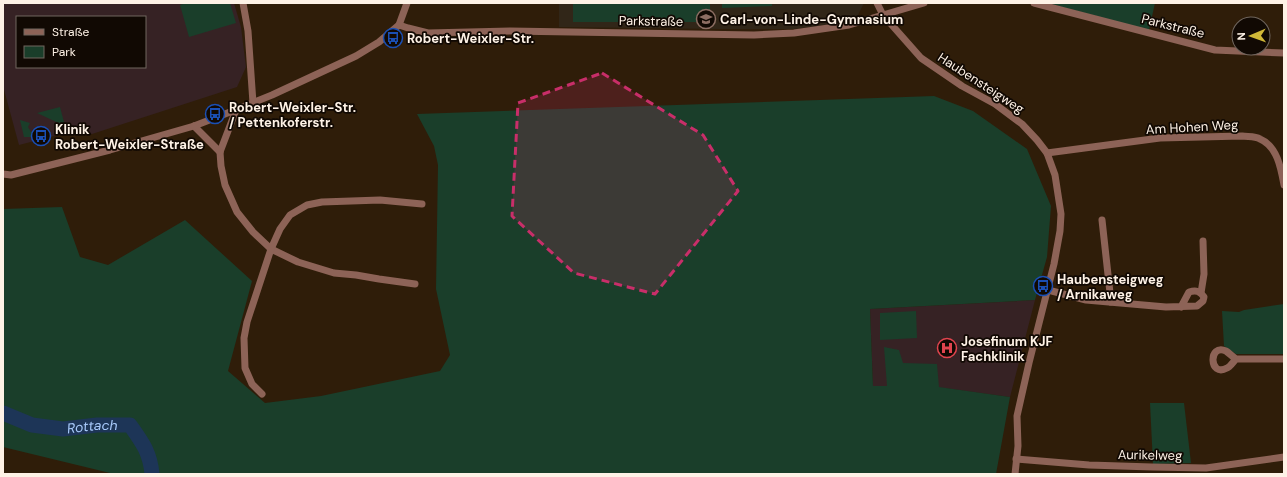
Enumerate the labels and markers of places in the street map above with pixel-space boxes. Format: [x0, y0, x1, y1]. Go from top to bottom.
school or university icon: Carl-von-Linde-Gymnasium [695, 8, 717, 30]
place label: Carl-von-Linde-Gymnasium [720, 11, 903, 28]
bus stop icon: Robert-Weixler-Str. [382, 27, 404, 49]
place label: Robert-Weixler-Str. [407, 30, 534, 47]
place label: Robert-Weixler-Str. / Pettenkoferstr. [229, 99, 356, 131]
bus stop icon: Robert-Weixler-Str. / Pettenkoferstr. [204, 103, 226, 125]
place label: Klinik Robert-Weixler-Straße [55, 121, 204, 153]
bus stop icon: Klinik Robert-Weixler-Straße [30, 125, 52, 147]
place label: Haubensteigweg / Arnikaweg [1057, 271, 1164, 303]
bus stop icon: Haubensteigweg / Arnikaweg [1032, 275, 1054, 297]
place label: Josefinum KJF Fachklinik [961, 333, 1053, 365]
hospital icon: Josefinum KJF Fachklinik [936, 337, 958, 359]

